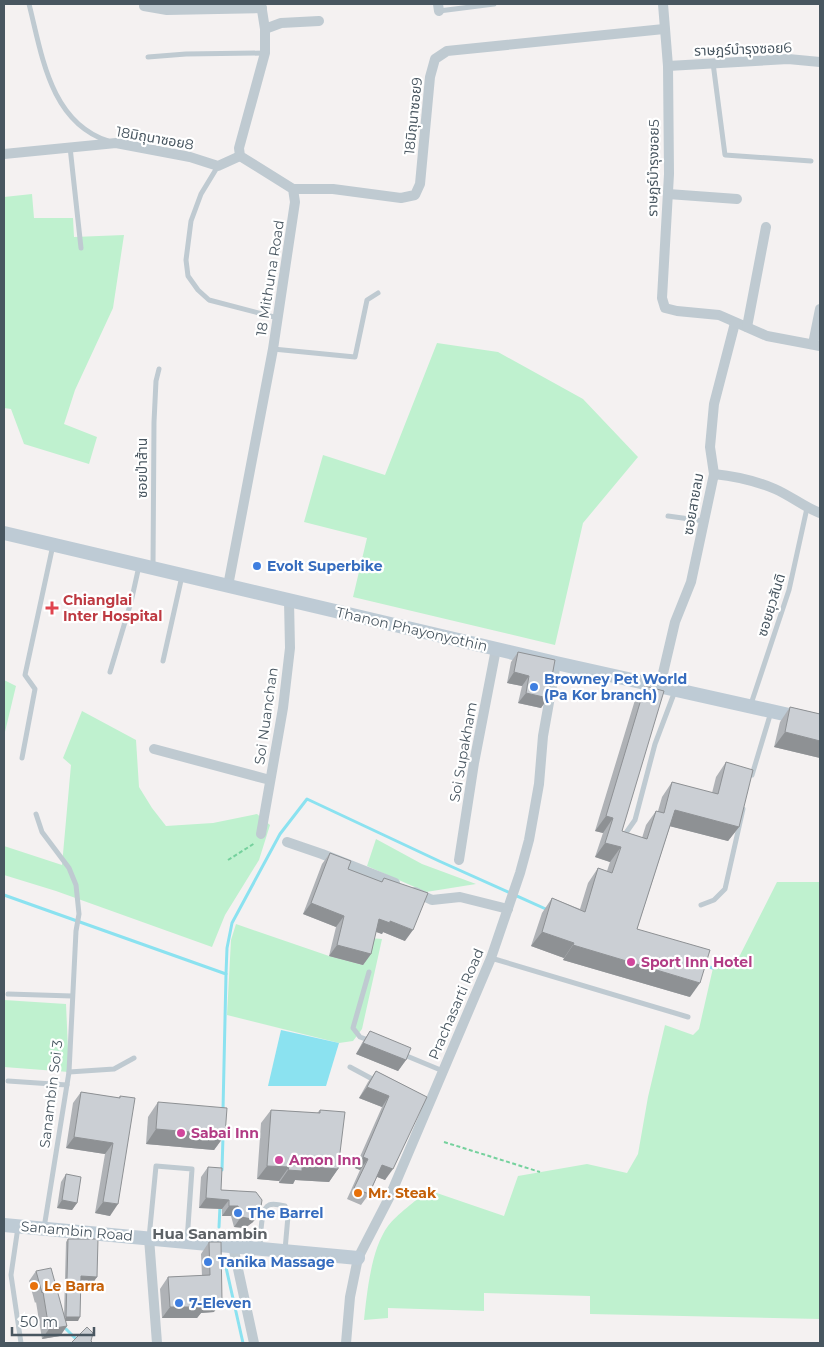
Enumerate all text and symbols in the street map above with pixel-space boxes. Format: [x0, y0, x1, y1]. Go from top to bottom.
street label: ราษฎร์บำรุงซอย6 [694, 38, 793, 60]
street label: 18มิถุนาซอย9 [400, 76, 426, 156]
street label: ราษฎร์บำรุงซอย5 [643, 119, 663, 217]
street label: 18มิถุนาซอย8 [115, 122, 195, 154]
street label: 18 Mithuna Road [252, 219, 288, 337]
street label: ซอยป่าส้าน [133, 438, 151, 498]
street label: ซอยสายลม [679, 472, 707, 536]
place label: Evolt Superbike [267, 557, 383, 575]
marker: Evolt Superbike [251, 560, 263, 572]
street label: ซอยยุวสันติ [753, 571, 789, 639]
place label: Chianglai Inter Hospital [63, 591, 162, 625]
marker: Chianglai Inter Hospital [45, 601, 59, 615]
street label: Thanon Phayonyothin [335, 603, 489, 655]
street label: Soi Nuanchan [250, 666, 282, 766]
place label: Browney Pet World (Pa Kor branch) [544, 670, 687, 704]
marker: Browney Pet World (Pa Kor branch) [528, 681, 540, 693]
street label: Soi Supakham [445, 700, 481, 804]
street label: Prachasarti Road [424, 946, 488, 1062]
place label: Sport Inn Hotel [641, 953, 752, 971]
marker: Sport Inn Hotel [625, 956, 637, 968]
street label: Sanambin Soi 3 [35, 1039, 67, 1149]
place label: Sabai Inn [191, 1124, 259, 1142]
marker: Sabai Inn [175, 1127, 187, 1139]
place label: Amon Inn [288, 1151, 361, 1169]
marker: Amon Inn [273, 1154, 285, 1166]
place label: Mr. Steak [368, 1184, 437, 1202]
marker: Mr. Steak [352, 1187, 364, 1199]
place label: The Barrel [248, 1204, 323, 1222]
marker: The Barrel [232, 1207, 244, 1219]
street label: Sanambin Road [20, 1217, 134, 1245]
district label: Hua Sanambin [152, 1224, 268, 1243]
place label: Tanika Massage [218, 1253, 335, 1271]
marker: Tanika Massage [202, 1256, 214, 1268]
place label: Le Barra [44, 1277, 105, 1295]
marker: Le Barra [28, 1280, 40, 1292]
place label: 7-Eleven [189, 1294, 251, 1312]
marker: 7-Eleven [173, 1297, 185, 1309]
scale bar [12, 1304, 95, 1336]
text: 50 m [20, 1312, 58, 1331]

